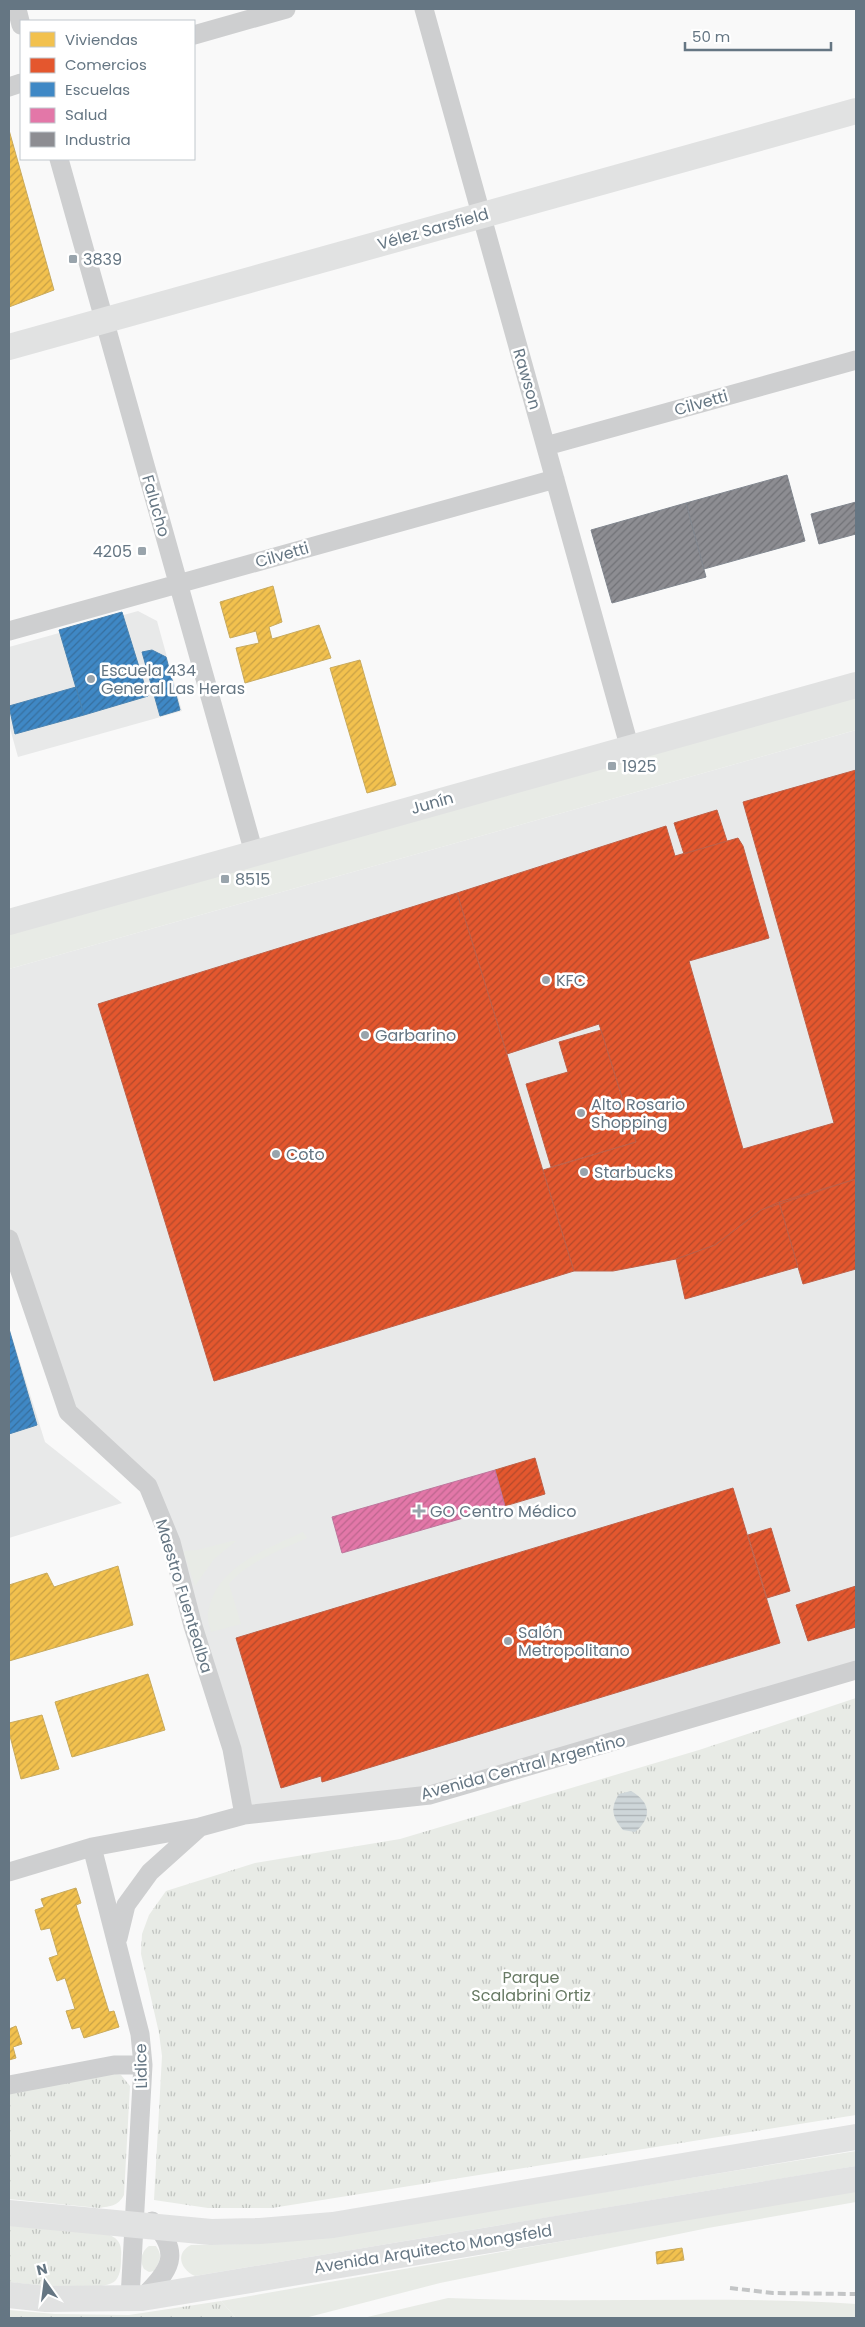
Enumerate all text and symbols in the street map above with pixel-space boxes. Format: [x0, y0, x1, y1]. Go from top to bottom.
legend [20, 20, 195, 160]
scale bar [685, 20, 831, 52]
text: 50 m [692, 26, 730, 47]
text: Viviendas [65, 29, 138, 50]
text: Comercios [65, 54, 147, 75]
text: Escuelas [65, 79, 130, 100]
text: Salud [65, 104, 107, 125]
text: Industria [65, 129, 131, 150]
street label: Vélez Sarsfield [375, 202, 491, 256]
place label: 3839 [83, 248, 122, 271]
marker: 3839 [67, 253, 79, 265]
street label: Rawson [507, 346, 547, 412]
street label: Cilvetti [672, 384, 730, 422]
street label: Falucho [136, 472, 176, 540]
street label: Cilvetti [253, 536, 311, 574]
place label: 4205 [93, 540, 132, 563]
marker: 4205 [136, 545, 148, 557]
place label: Escuela 434 General Las Heras [101, 659, 245, 700]
marker: Escuela 434 General Las Heras [85, 673, 97, 685]
place label: 1925 [622, 755, 656, 778]
marker: 1925 [606, 760, 618, 772]
street label: Junín [408, 786, 456, 820]
place label: 8515 [235, 868, 270, 891]
marker: 8515 [219, 873, 231, 885]
place label: KFC [556, 969, 586, 992]
marker: KFC [540, 974, 552, 986]
place label: Garbarino [375, 1024, 456, 1047]
marker: Garbarino [359, 1029, 371, 1041]
place label: Alto Rosario Shopping [591, 1093, 685, 1134]
marker: Alto Rosario Shopping [575, 1107, 587, 1119]
place label: Coto [286, 1143, 325, 1166]
marker: Coto [270, 1148, 282, 1160]
place label: Starbucks [594, 1161, 673, 1184]
marker: Starbucks [578, 1166, 590, 1178]
place label: GO Centro Médico [430, 1500, 577, 1523]
marker: GO Centro Médico [412, 1504, 426, 1518]
street label: Maestro Fuentealba [150, 1516, 218, 1676]
place label: Salón Metropolitano [518, 1621, 630, 1662]
marker: Salón Metropolitano [502, 1635, 514, 1647]
street label: Avenida Central Argentino [418, 1729, 628, 1805]
park label: Parque Scalabrini Ortiz [471, 1966, 591, 2007]
street label: Lidice [129, 2043, 153, 2089]
street label: Avenida Arquitecto Mongsfeld [312, 2219, 554, 2279]
north arrow [20, 2257, 70, 2307]
text: N [34, 2258, 49, 2280]

